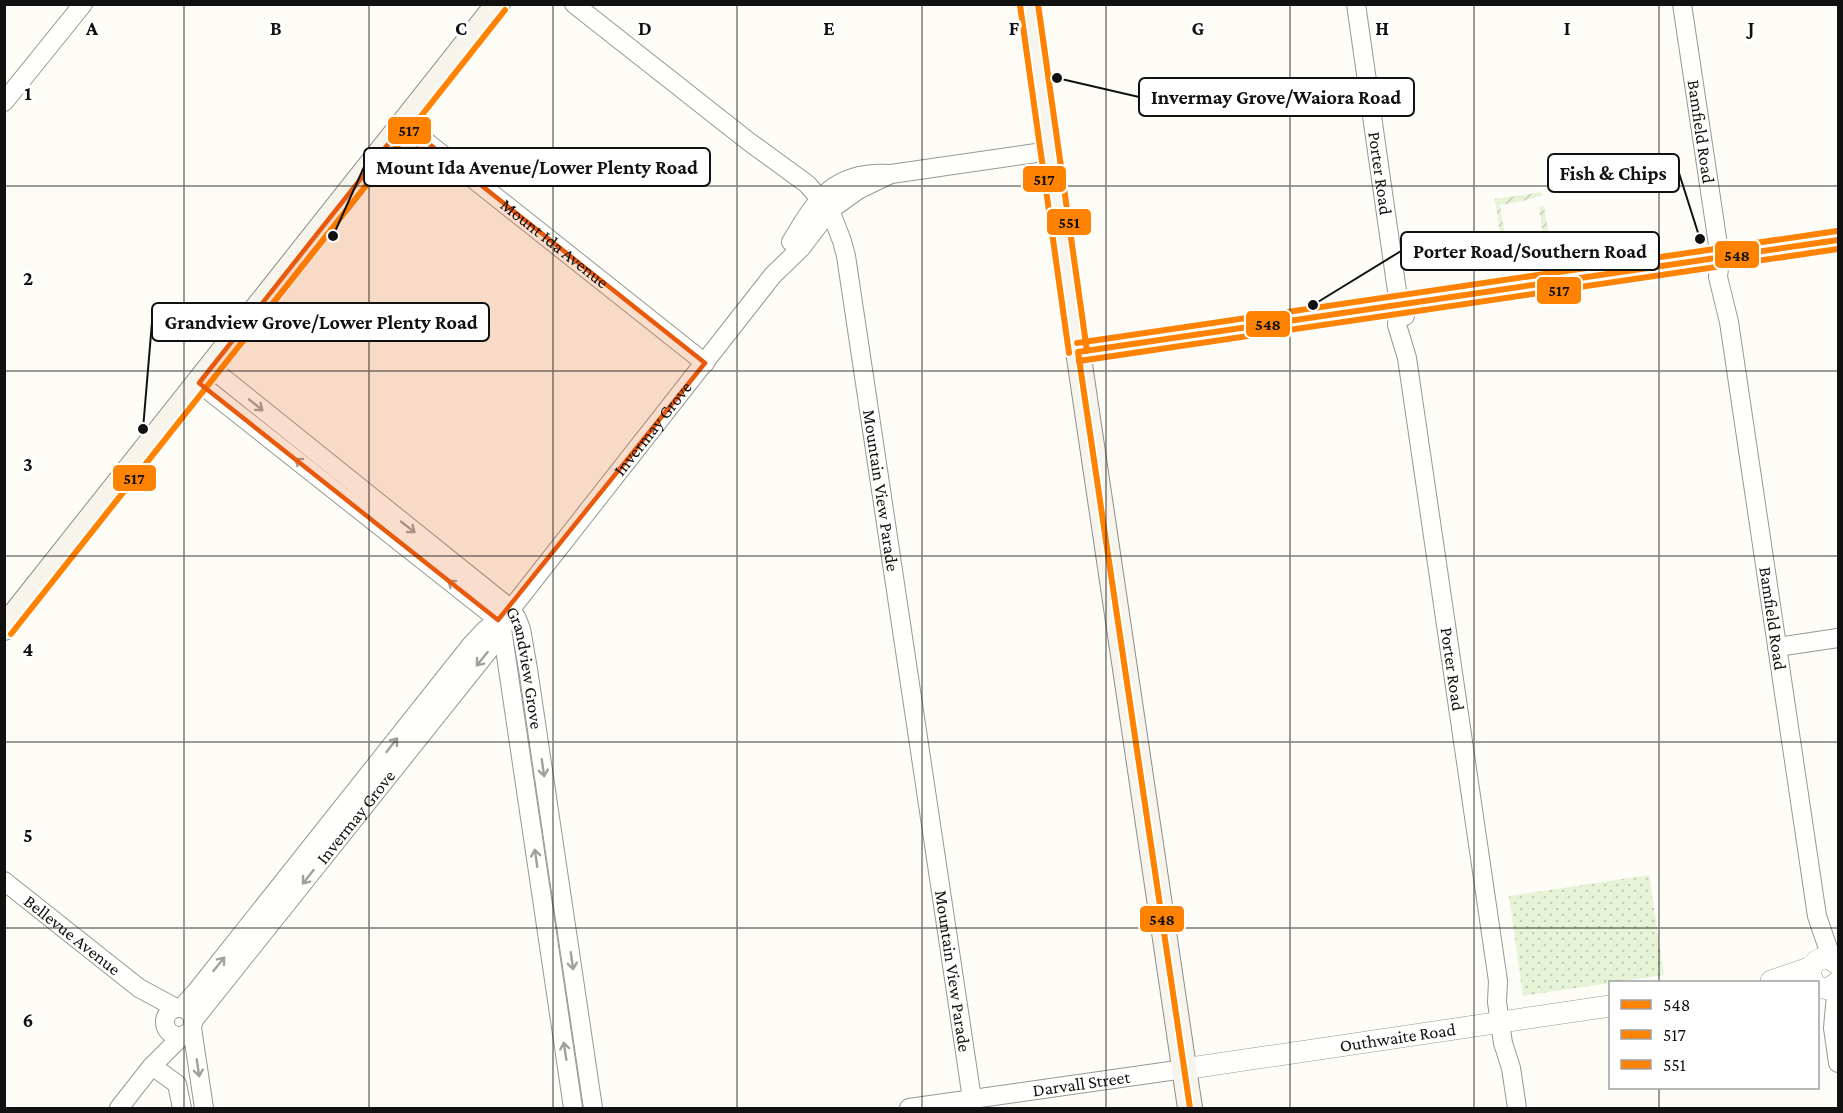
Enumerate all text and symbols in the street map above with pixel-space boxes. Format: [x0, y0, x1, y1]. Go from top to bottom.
text: A [85, 17, 99, 39]
text: B [270, 17, 282, 39]
text: C [455, 17, 467, 39]
text: D [638, 17, 652, 39]
text: E [823, 17, 835, 39]
text: F [1009, 17, 1020, 39]
text: G [1192, 17, 1205, 39]
text: H [1375, 17, 1389, 39]
text: I [1564, 17, 1571, 39]
text: J [1746, 17, 1755, 39]
callout: Invermay Grove/Waiora Road [1139, 78, 1414, 116]
street label: Bamfield Road [1683, 79, 1719, 185]
text: 1 [24, 82, 32, 104]
text: Invermay Grove/Waiora Road [1151, 86, 1401, 108]
line badge: 517 [387, 116, 432, 145]
text: 517 [398, 122, 420, 139]
street label: Porter Road [1364, 130, 1396, 217]
callout: Mount Ida Avenue/Lower Plenty Road [364, 148, 710, 186]
callout: Fish & Chips [1548, 154, 1679, 192]
text: Mount Ida Avenue/Lower Plenty Road [376, 156, 698, 178]
text: Fish & Chips [1559, 162, 1667, 184]
line badge: 517 [1022, 165, 1067, 193]
text: 517 [1033, 171, 1055, 188]
street label: Mount Ida Avenue [496, 194, 612, 292]
line badge: 551 [1046, 208, 1092, 236]
text: 551 [1058, 214, 1080, 231]
callout: Porter Road/Southern Road [1401, 232, 1659, 270]
text: Porter Road/Southern Road [1413, 240, 1647, 262]
line badge: 548 [1714, 240, 1760, 269]
text: 548 [1724, 247, 1750, 264]
text: 2 [23, 267, 33, 289]
line badge: 517 [1536, 276, 1582, 305]
text: 517 [1548, 282, 1570, 299]
callout: Grandview Grove/Lower Plenty Road [152, 303, 489, 341]
line badge: 548 [1245, 310, 1291, 338]
text: Grandview Grove/Lower Plenty Road [164, 311, 478, 333]
text: 548 [1255, 316, 1281, 333]
street label: Invermay Grove [609, 377, 696, 480]
one-way arrow [248, 398, 264, 411]
street label: Mountain View Parade [859, 408, 903, 573]
text: 3 [23, 453, 33, 475]
one-way arrow [294, 458, 310, 471]
line badge: 517 [112, 464, 157, 492]
text: 517 [123, 470, 145, 487]
one-way arrow [400, 521, 416, 534]
street label: Bamfield Road [1755, 565, 1791, 672]
one-way arrow [447, 579, 463, 592]
street label: Grandview Grove [502, 603, 547, 730]
street label: Porter Road [1436, 626, 1468, 713]
text: 4 [23, 638, 34, 660]
one-way arrow [475, 651, 489, 666]
one-way arrow [386, 737, 399, 753]
one-way arrow [538, 758, 549, 778]
street label: Invermay Grove [312, 766, 399, 868]
text: 5 [23, 824, 33, 846]
one-way arrow [530, 848, 541, 868]
one-way arrow [302, 869, 315, 885]
street label: Mountain View Parade [931, 889, 975, 1053]
street label: Bellevue Avenue [20, 891, 124, 979]
line badge: 548 [1139, 905, 1185, 933]
text: 548 [1149, 911, 1175, 928]
one-way arrow [566, 951, 577, 971]
one-way arrow [212, 956, 225, 972]
legend [1609, 981, 1819, 1089]
text: 548 [1663, 995, 1690, 1015]
text: 6 [23, 1009, 33, 1031]
street label: Outhwaite Road [1338, 1019, 1458, 1056]
text: 517 [1663, 1025, 1686, 1045]
one-way arrow [559, 1041, 570, 1061]
text: 551 [1663, 1055, 1686, 1075]
one-way arrow [193, 1058, 204, 1078]
street label: Darvall Street [1031, 1067, 1132, 1100]

